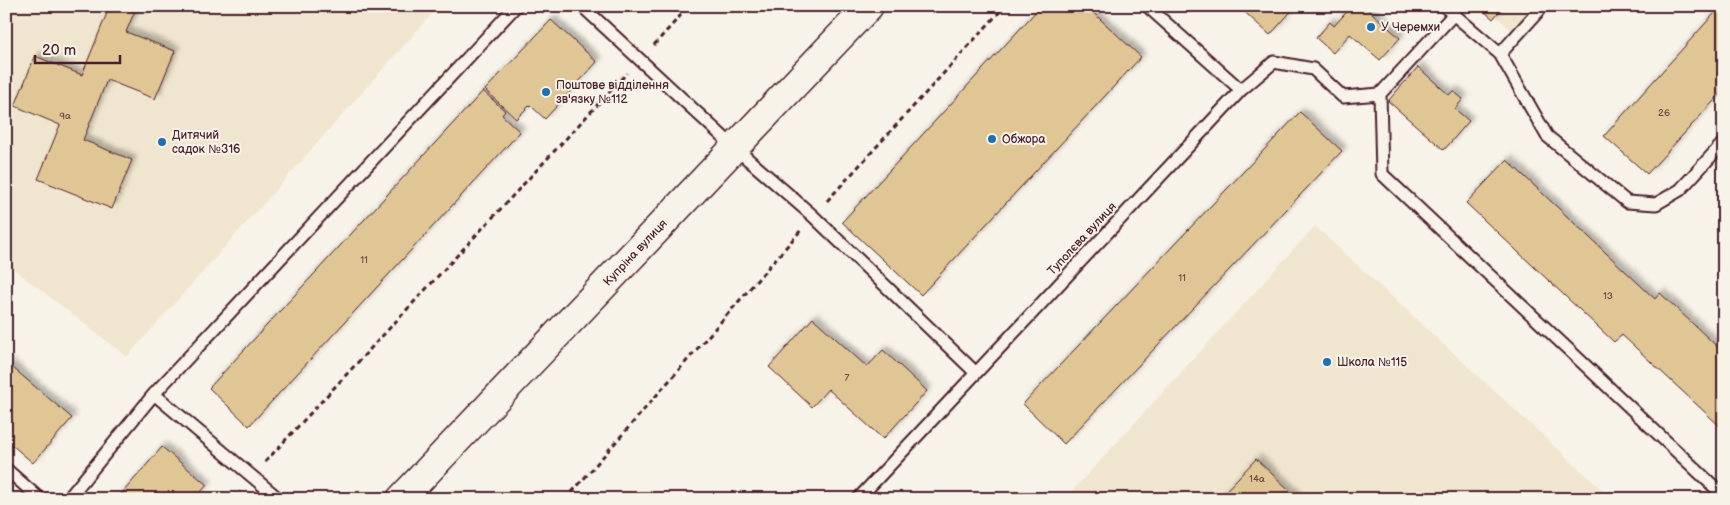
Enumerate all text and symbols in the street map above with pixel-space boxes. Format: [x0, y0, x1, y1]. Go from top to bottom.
place label: У Черемхи [1381, 20, 1440, 35]
marker: У Черемхи [1365, 21, 1377, 33]
scale bar [35, 32, 120, 64]
text: 20 m [42, 41, 76, 60]
place label: Поштове відділення зв'язку №112 [556, 78, 669, 107]
marker: Поштове відділення зв'язку №112 [540, 86, 552, 98]
house number: 26 [1658, 107, 1670, 119]
house number: 9а [59, 110, 71, 122]
place label: Дитячий садок №316 [172, 128, 240, 157]
place label: Обжора [1002, 132, 1045, 147]
marker: Обжора [986, 133, 998, 145]
marker: Дитячий садок №316 [156, 136, 168, 148]
street label: Туполєва вулиця [1044, 199, 1120, 279]
street label: Купріна вулиця [600, 216, 670, 289]
house number: 11 [360, 254, 368, 266]
house number: 11 [1178, 272, 1186, 284]
house number: 13 [1603, 290, 1613, 302]
place label: Школа №115 [1337, 355, 1407, 370]
marker: Школа №115 [1321, 356, 1333, 368]
house number: 7 [845, 372, 850, 384]
house number: 14а [1249, 473, 1265, 485]

